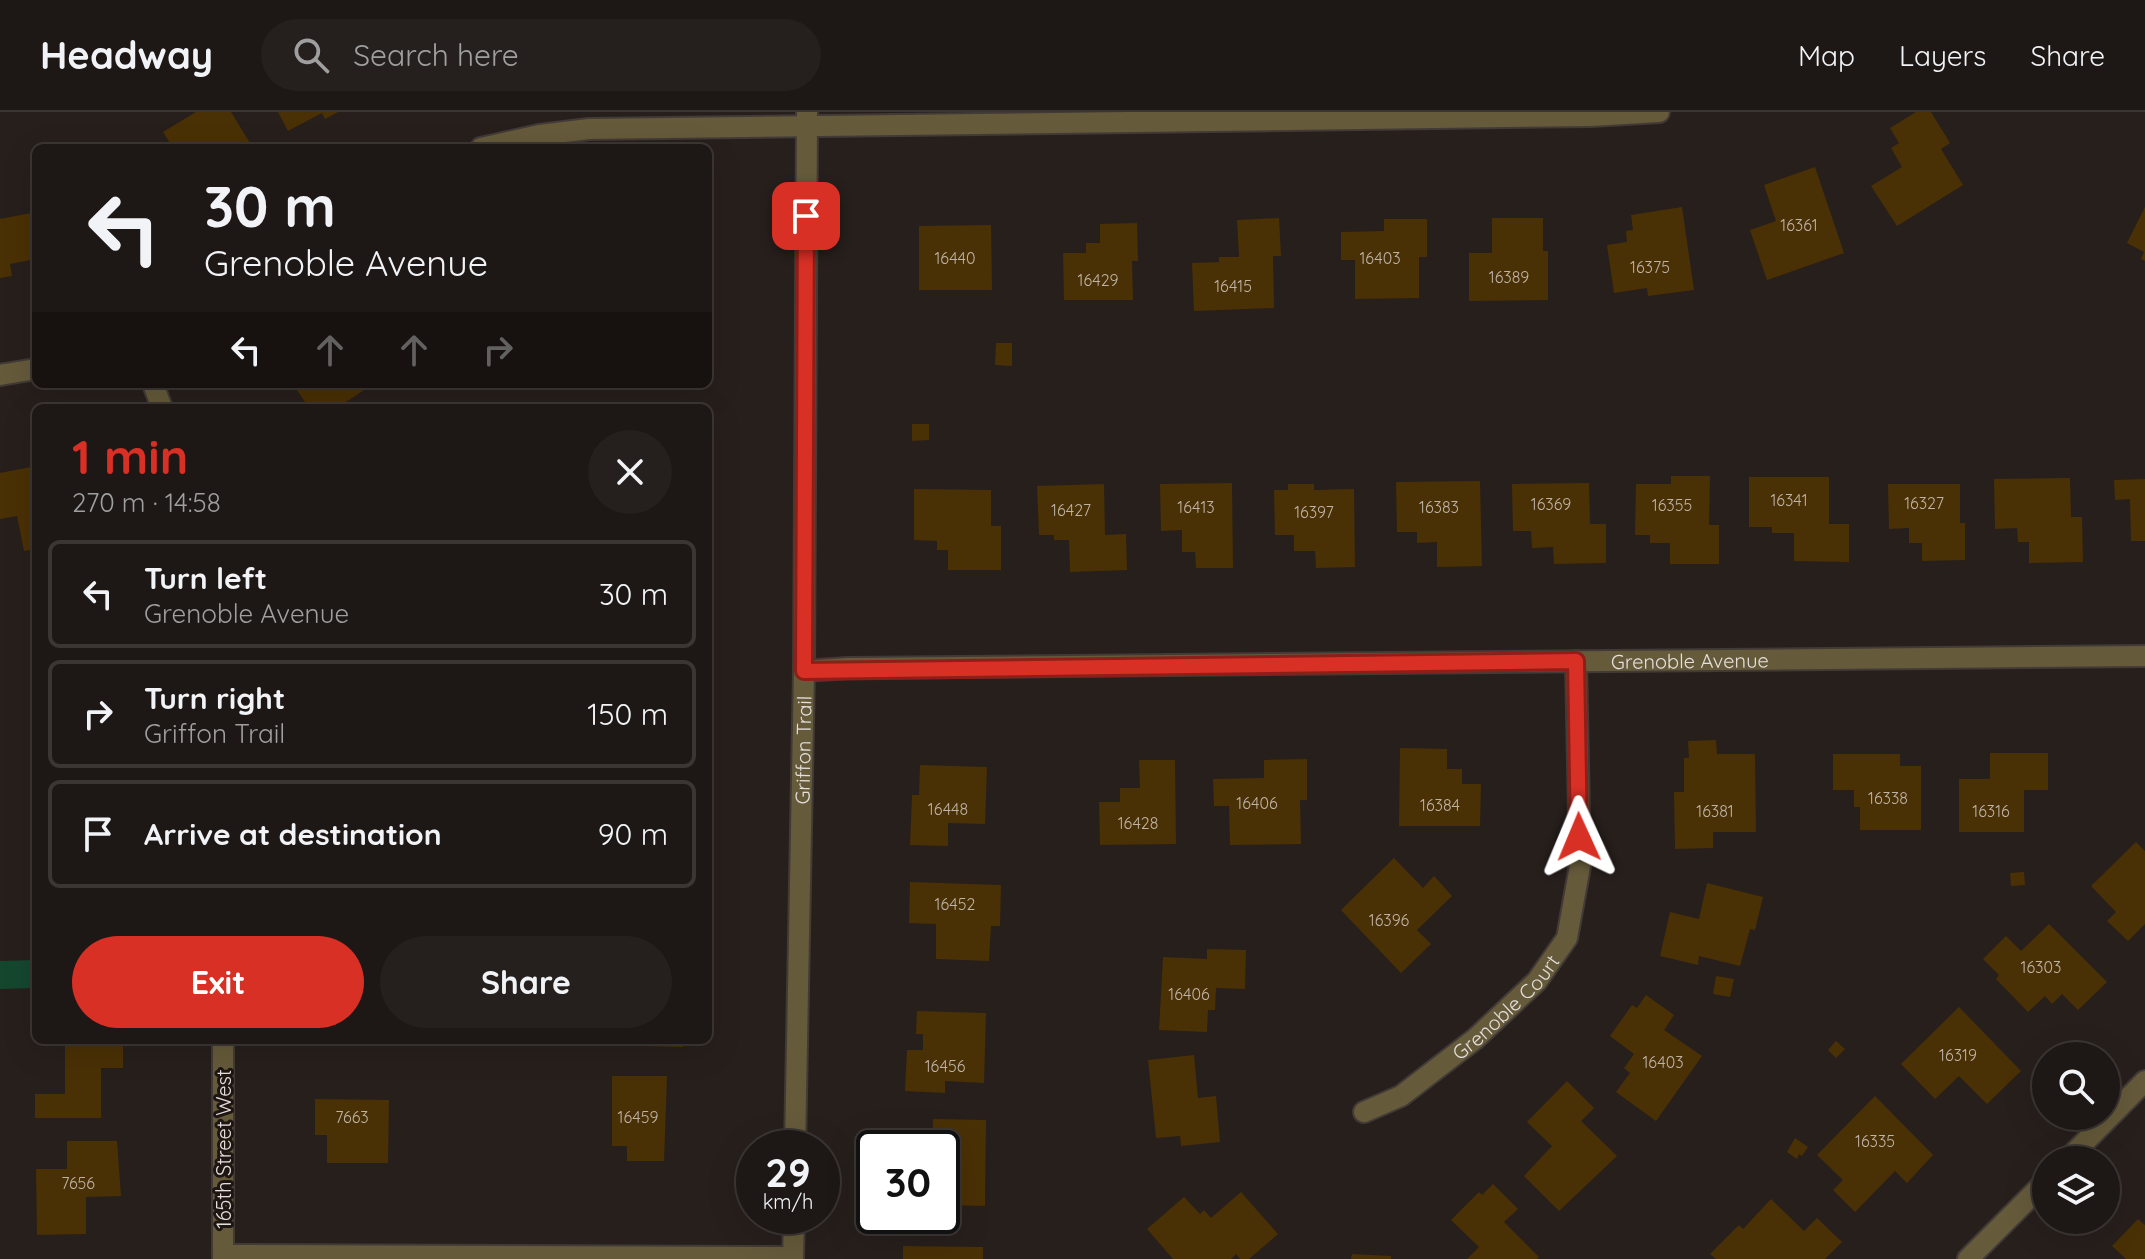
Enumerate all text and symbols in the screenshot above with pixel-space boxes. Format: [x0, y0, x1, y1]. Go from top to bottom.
search box [261, 19, 821, 91]
text: Headway [40, 31, 213, 79]
icon: search [289, 33, 333, 77]
text: Search here [353, 36, 519, 74]
text: Map [1798, 38, 1855, 73]
text: Layers [1899, 38, 1986, 73]
text: Share [2030, 38, 2105, 73]
text: 30 m [204, 171, 336, 241]
icon: left [72, 176, 176, 280]
pin [772, 182, 840, 250]
icon: arrive [784, 194, 828, 238]
house number: 16361 [1780, 215, 1818, 235]
text: Grenoble Avenue [204, 240, 488, 285]
house number: 16440 [934, 248, 976, 268]
house number: 16403 [1359, 248, 1401, 268]
house number: 16375 [1630, 257, 1670, 277]
house number: 16389 [1489, 267, 1529, 287]
house number: 16429 [1078, 270, 1119, 290]
house number: 16415 [1214, 276, 1252, 296]
icon: left [224, 328, 268, 372]
icon: ahead [308, 328, 352, 372]
icon: ahead [392, 328, 436, 372]
icon: right [476, 328, 520, 372]
text: 1 min [72, 426, 188, 486]
button: close [588, 430, 672, 514]
text: 270 m · 14:58 [72, 486, 221, 519]
house number: 16341 [1770, 490, 1808, 510]
house number: 16327 [1904, 493, 1944, 513]
house number: 16369 [1531, 494, 1571, 514]
house number: 16355 [1652, 495, 1692, 515]
house number: 16413 [1177, 497, 1215, 517]
house number: 16383 [1419, 497, 1459, 517]
house number: 16427 [1051, 500, 1091, 520]
house number: 16397 [1294, 502, 1334, 522]
text: Turn left [144, 559, 267, 597]
icon: left [76, 572, 120, 616]
text: 30 m [599, 575, 668, 613]
text: Grenoble Avenue [144, 597, 349, 630]
street label: Grenoble Avenue [1611, 647, 1769, 673]
text: Turn right [144, 679, 285, 717]
icon: right [76, 692, 120, 736]
text: 150 m [587, 695, 668, 733]
street label: Griffon Trail [789, 695, 816, 805]
text: Griffon Trail [144, 717, 285, 750]
house number: 16338 [1868, 788, 1908, 808]
house number: 16406 [1236, 793, 1278, 813]
house number: 16384 [1420, 795, 1460, 815]
position arrow [1537, 795, 1621, 879]
house number: 16448 [928, 799, 968, 819]
house number: 16381 [1696, 801, 1734, 821]
house number: 16316 [1972, 801, 2010, 821]
icon: arrive [76, 812, 120, 856]
house number: 16428 [1118, 813, 1158, 833]
text: Arrive at destination [144, 815, 442, 853]
text: 90 m [598, 815, 668, 853]
house number: 16452 [935, 894, 976, 914]
house number: 16396 [1369, 910, 1410, 930]
button: Exit [72, 936, 364, 1028]
button: Share [380, 936, 672, 1028]
street label: Grenoble Court [1447, 949, 1564, 1065]
house number: 16303 [2021, 957, 2061, 977]
house number: 16406 [1168, 984, 1210, 1004]
map controls [2032, 1042, 2120, 1234]
button: search [2032, 1042, 2120, 1130]
house number: 16319 [1939, 1045, 1977, 1065]
house number: 16403 [1642, 1052, 1684, 1072]
house number: 16456 [925, 1056, 966, 1076]
street label: 165th Street West [211, 1069, 236, 1229]
house number: 7663 [335, 1107, 369, 1127]
house number: 16459 [618, 1107, 659, 1127]
speed limit sign: 30 [856, 1130, 960, 1234]
house number: 16335 [1855, 1131, 1895, 1151]
button: layers [2032, 1146, 2120, 1234]
text: 29 [765, 1147, 811, 1197]
house number: 7656 [61, 1173, 95, 1193]
text: km/h [763, 1189, 813, 1214]

